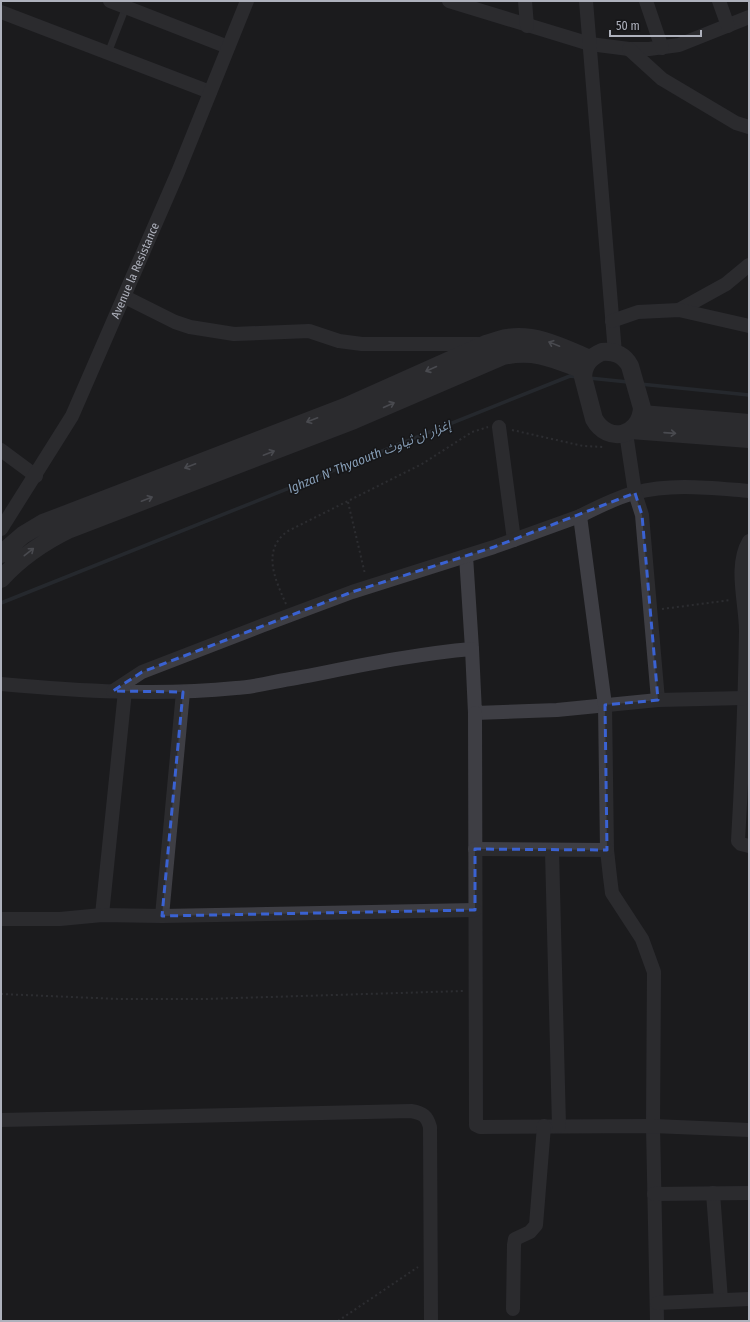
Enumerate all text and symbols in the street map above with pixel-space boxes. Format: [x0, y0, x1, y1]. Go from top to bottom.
scale bar [610, 12, 701, 38]
text: 50 m [616, 19, 640, 33]
street label: Avenue la Resistance [108, 220, 162, 321]
one-way arrow [548, 340, 560, 347]
one-way arrow [426, 366, 438, 373]
one-way arrow [383, 400, 395, 408]
water label: Ighzar N' Thyaouth إغزار ان ثياوث [286, 416, 455, 497]
one-way arrow [306, 416, 318, 424]
one-way arrow [663, 429, 676, 437]
one-way arrow [262, 448, 274, 456]
one-way arrow [185, 463, 197, 471]
one-way arrow [141, 495, 153, 503]
one-way arrow [24, 548, 35, 557]

